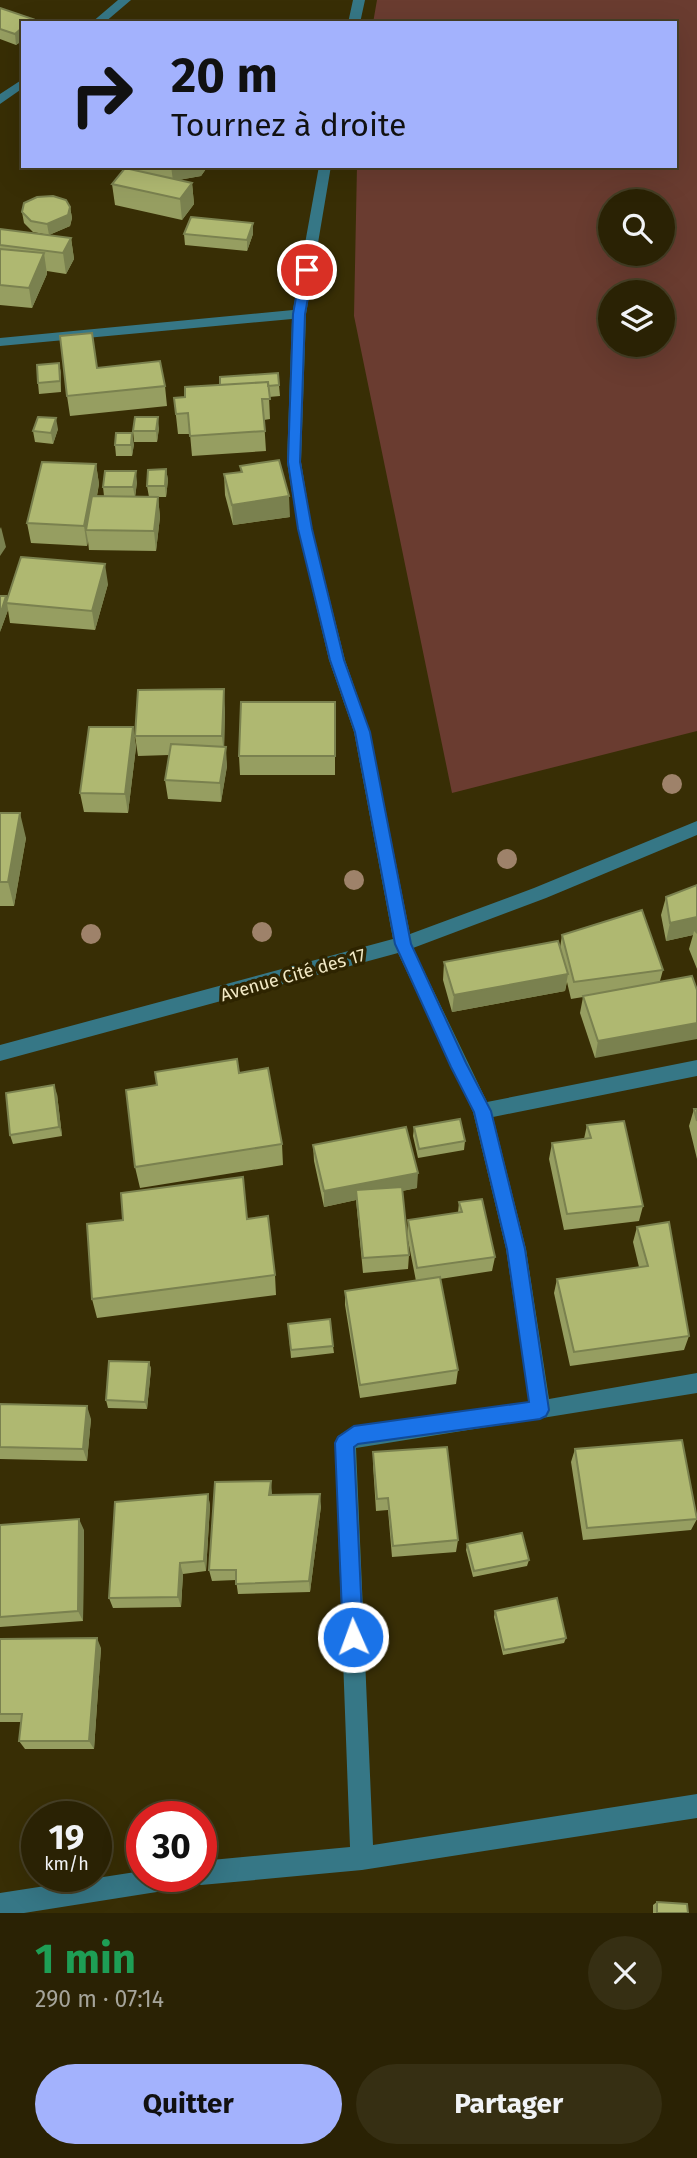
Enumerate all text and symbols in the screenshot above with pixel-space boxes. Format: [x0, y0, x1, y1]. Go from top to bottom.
text: 20 m [171, 46, 278, 105]
icon: right [56, 49, 147, 140]
text: Tournez à droite [171, 106, 407, 144]
map controls [598, 189, 675, 357]
button: search [598, 189, 675, 266]
pin [277, 240, 337, 300]
icon: arrive [288, 251, 326, 289]
button: layers [598, 280, 675, 357]
street label: Avenue Cité des 17 [218, 944, 368, 1006]
position arrow [316, 1600, 390, 1674]
speed limit sign: 30 [126, 1801, 217, 1892]
text: 19 [49, 1816, 84, 1858]
text: km/h [44, 1853, 89, 1875]
text: 1 min [35, 1934, 136, 1984]
button: close [588, 1936, 662, 2010]
text: 290 m · 07:14 [35, 1985, 164, 2013]
button: Quitter [35, 2064, 342, 2144]
button: Partager [356, 2064, 662, 2144]

